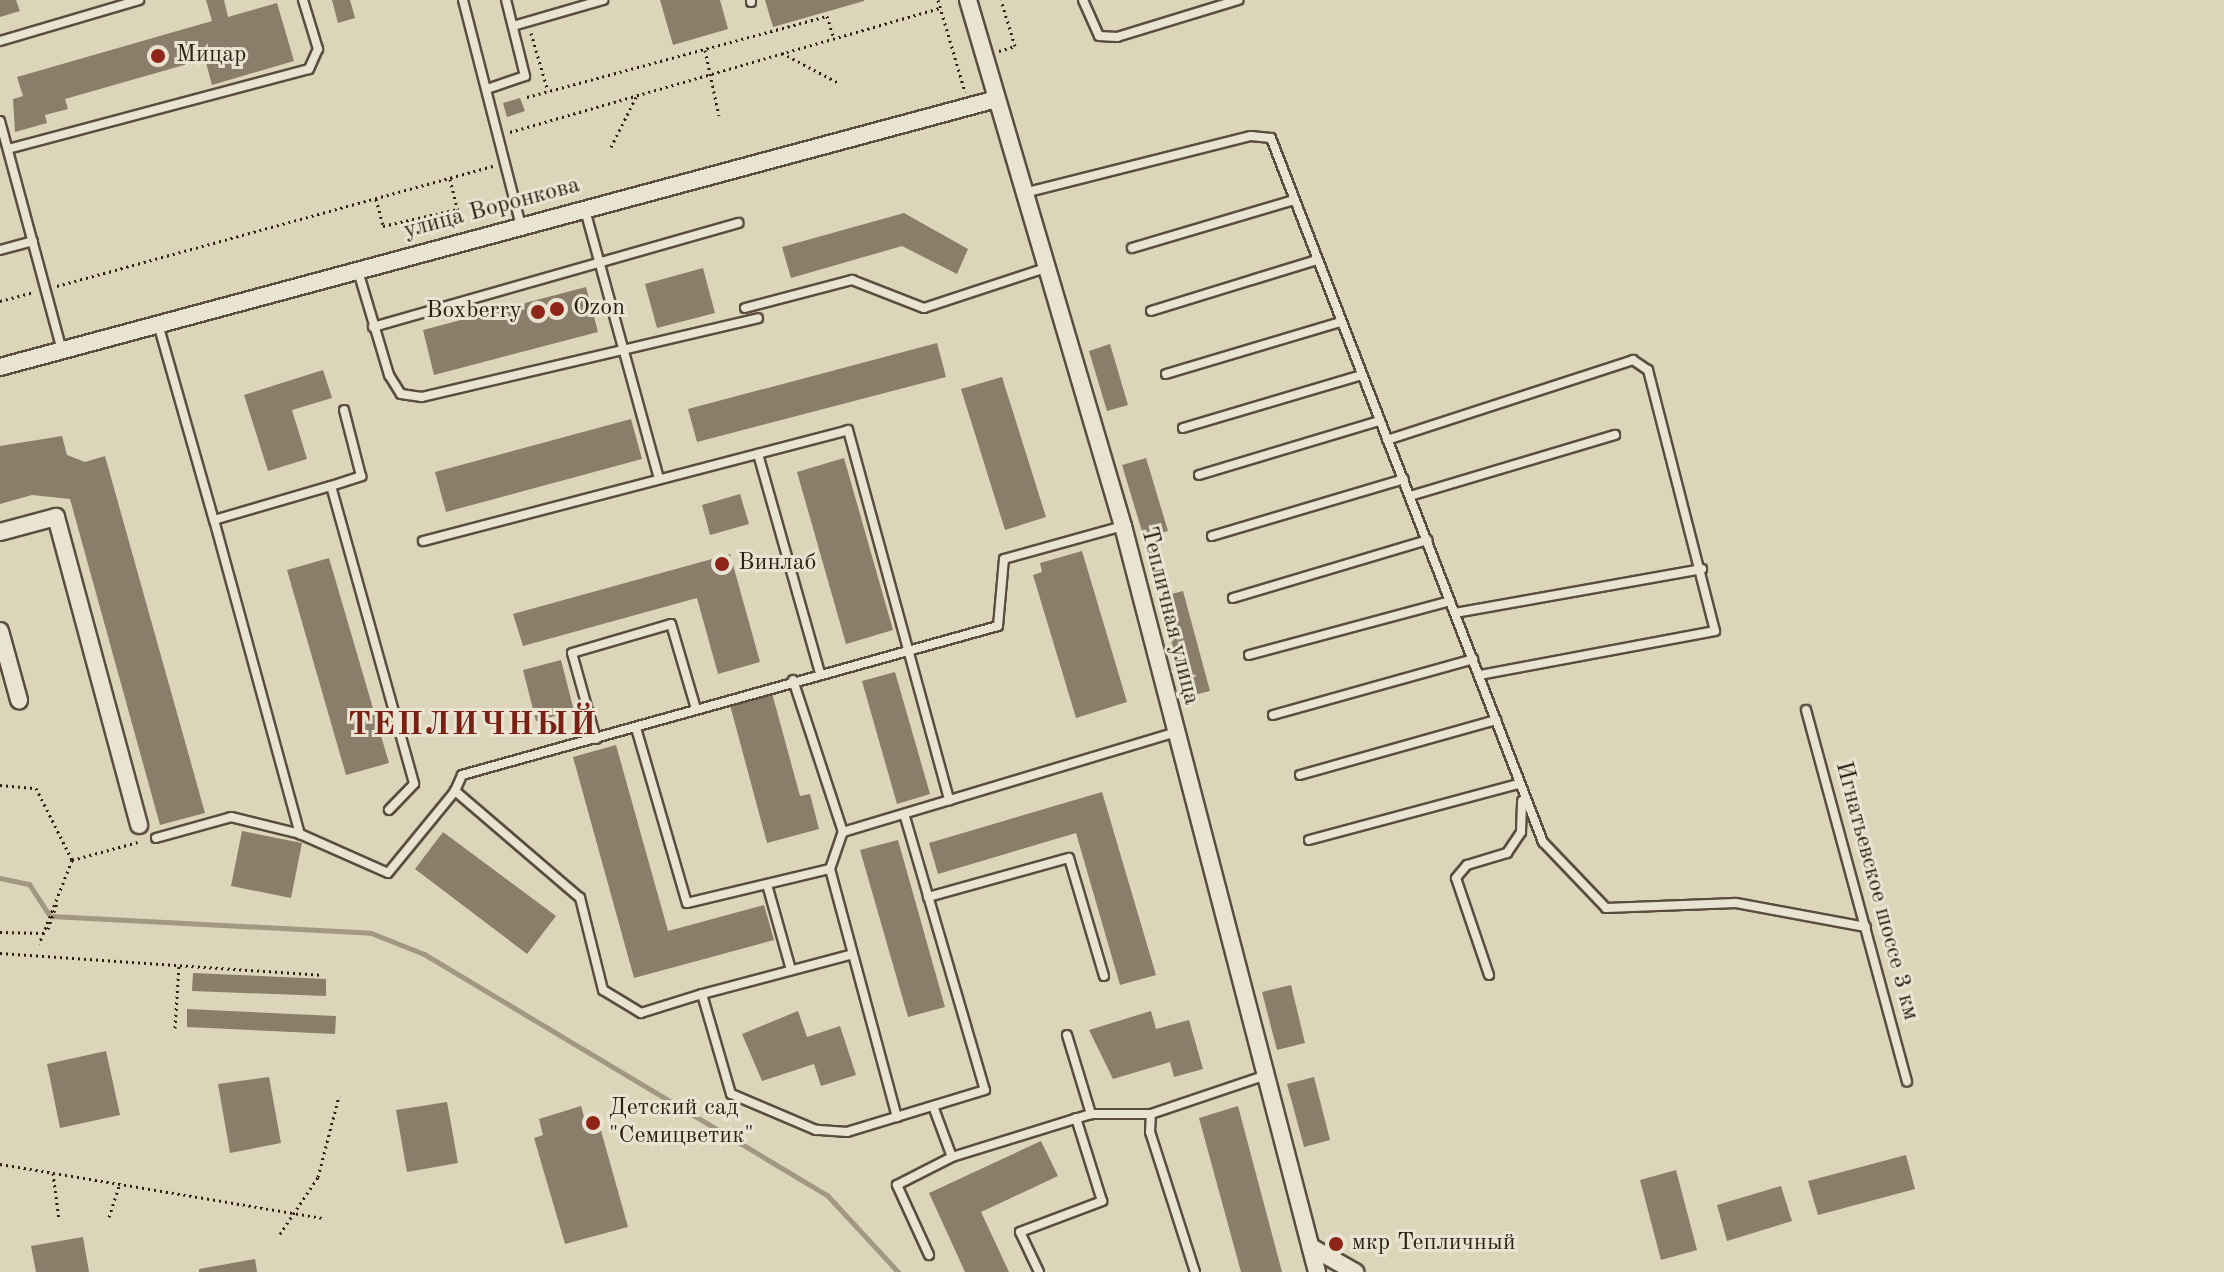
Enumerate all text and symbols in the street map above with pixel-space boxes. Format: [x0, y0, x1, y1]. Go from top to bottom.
place label: Мицар [176, 42, 246, 70]
marker: Мицар [147, 45, 169, 67]
street label: улица Воронкова [401, 172, 583, 246]
place label: Ozon [573, 295, 625, 323]
place label: Boxberry [426, 298, 522, 326]
marker: Ozon [548, 300, 566, 318]
marker: Boxberry [529, 303, 547, 321]
street label: Тепличная улица [1133, 524, 1205, 708]
place label: Винлаб [738, 550, 816, 578]
marker: Винлаб [713, 555, 731, 573]
district label: ТЕПЛИЧНЫЙ [348, 707, 598, 745]
street label: Игнатьевское шоссе 3 км [1828, 759, 1924, 1023]
place label: Детский сад "Семицветик" [609, 1095, 754, 1151]
marker: Детский сад "Семицветик" [584, 1114, 602, 1132]
place label: мкр Тепличный [1352, 1230, 1516, 1258]
marker: мкр Тепличный [1327, 1235, 1345, 1253]

